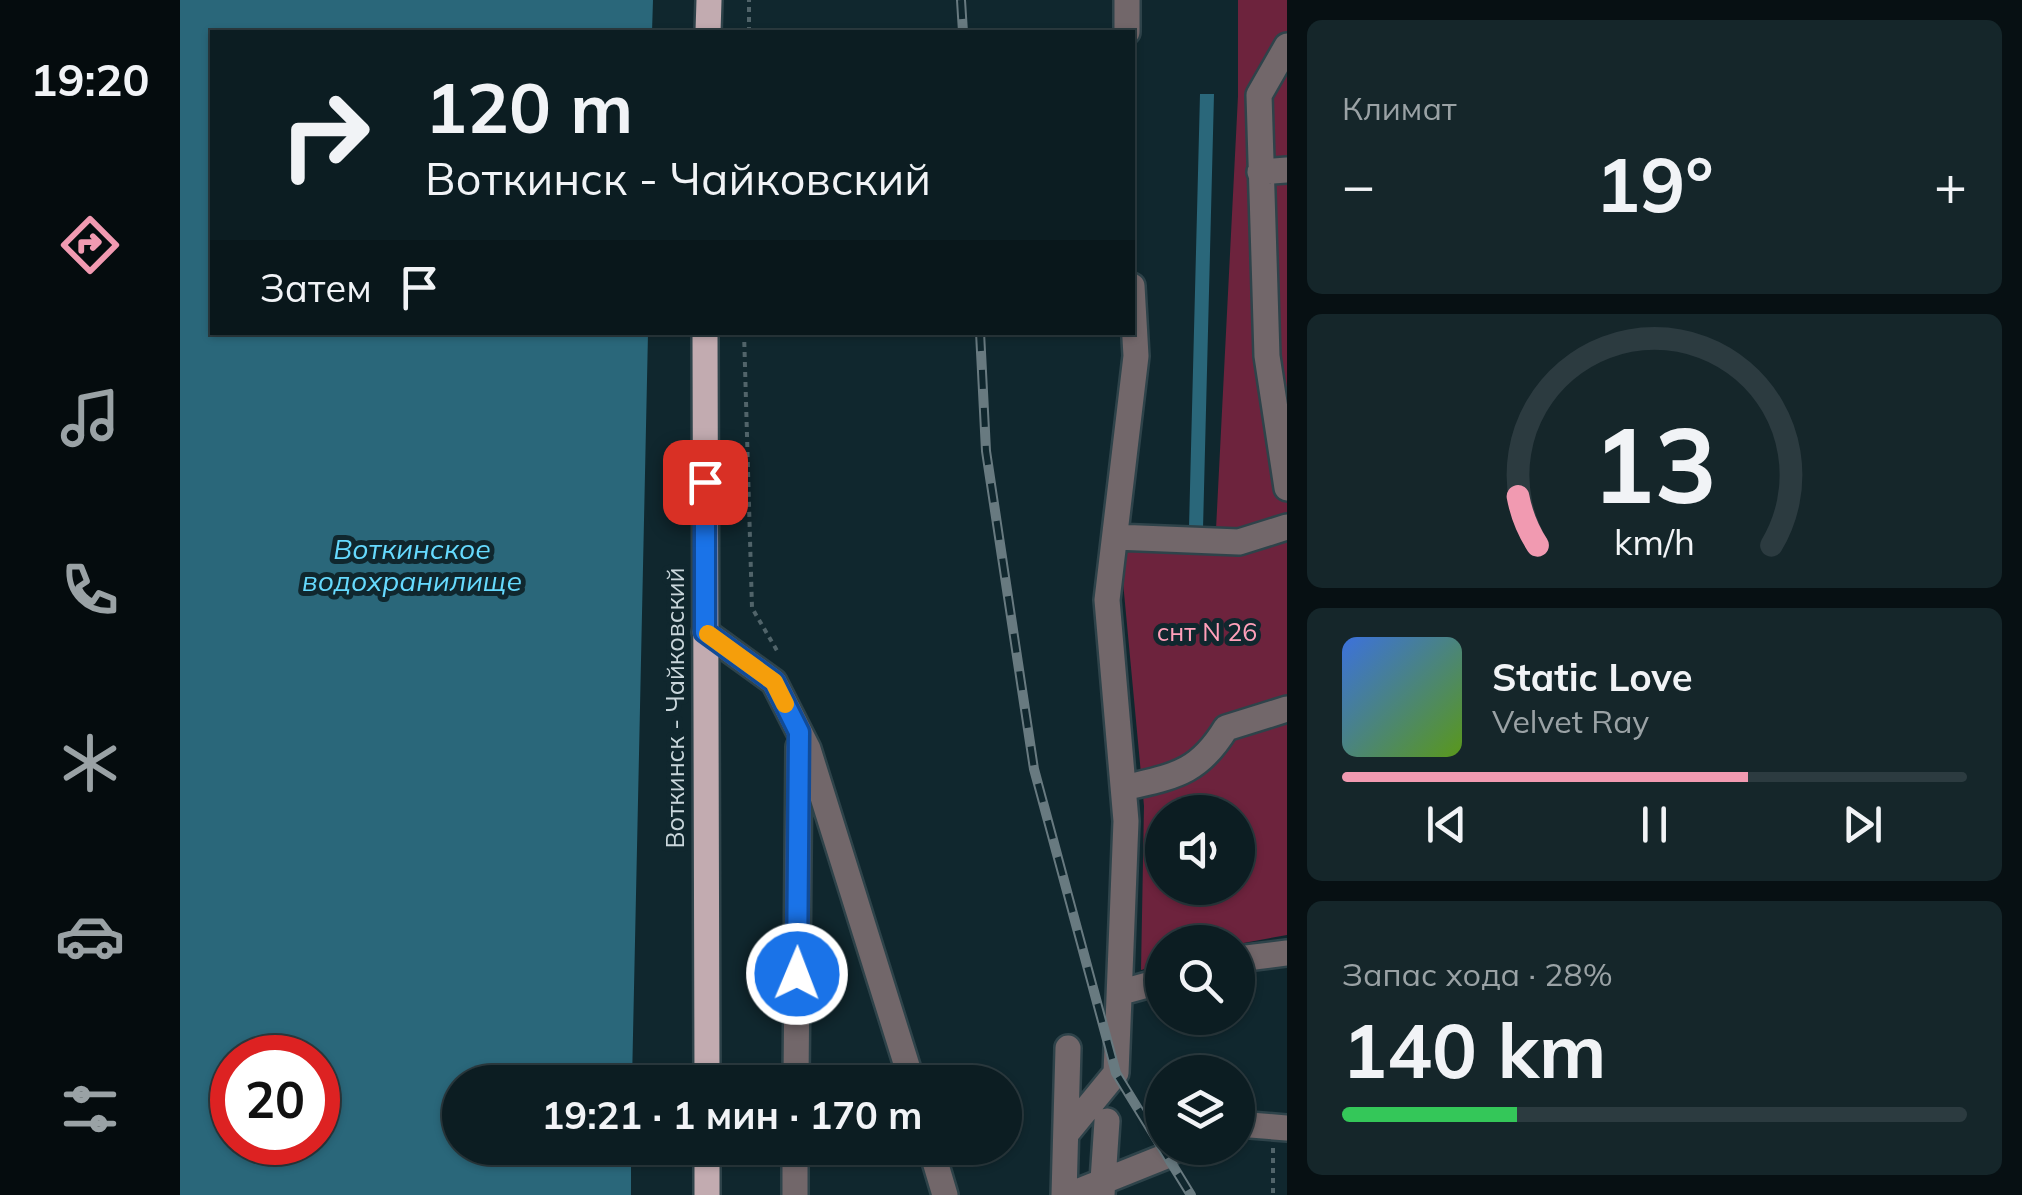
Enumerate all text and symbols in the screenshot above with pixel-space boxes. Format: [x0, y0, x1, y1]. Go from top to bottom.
text: 19:20 [30, 51, 150, 107]
text: 120 m [425, 63, 633, 151]
icon: right [260, 70, 390, 200]
text: Климат [1342, 88, 1456, 128]
text: 19° [1595, 137, 1714, 231]
text: Воткинск - Чайковский [425, 150, 931, 206]
text: − [1342, 150, 1375, 219]
text: + [1934, 150, 1967, 219]
icon: directions [55, 210, 125, 280]
icon: arrive [392, 260, 447, 315]
text: Затем [260, 264, 372, 312]
icon: music [55, 383, 125, 453]
text: 13 [1592, 398, 1717, 529]
pin [663, 440, 748, 525]
icon: arrive [678, 455, 733, 510]
text: km/h [1614, 519, 1695, 564]
water label: Воткинское водохранилище [302, 531, 522, 598]
icon: phone [55, 555, 125, 625]
street label: Воткинск - Чайковский [659, 567, 690, 849]
park label: снт N 26 [1157, 616, 1257, 647]
text: Static Love [1492, 653, 1693, 701]
text: Velvet Ray [1492, 701, 1649, 741]
icon: climate [55, 728, 125, 798]
map controls [1145, 795, 1255, 1165]
button: sound [1145, 795, 1255, 905]
icon: previous [1419, 797, 1474, 852]
icon: pause [1627, 797, 1682, 852]
icon: next [1835, 797, 1890, 852]
icon: car [55, 901, 125, 971]
position arrow [745, 922, 849, 1026]
button: search [1145, 925, 1255, 1035]
text: Запас хода · 28% [1342, 954, 1613, 994]
text: 140 km [1342, 1003, 1606, 1097]
speed limit sign: 20 [210, 1035, 340, 1165]
button: layers [1145, 1055, 1255, 1165]
icon: filters [55, 1074, 125, 1144]
text: 19:21 · 1 мин · 170 m [542, 1091, 922, 1139]

